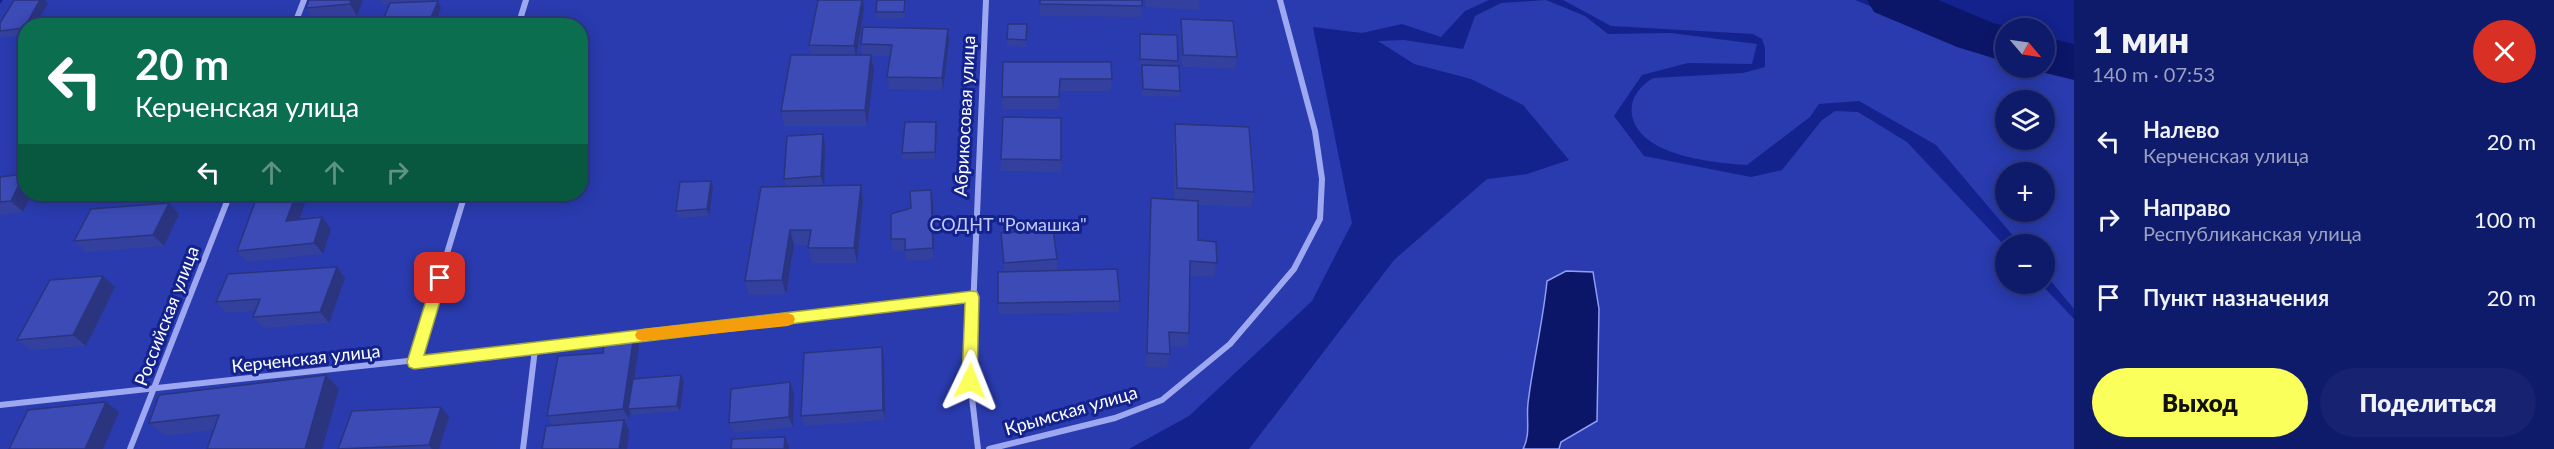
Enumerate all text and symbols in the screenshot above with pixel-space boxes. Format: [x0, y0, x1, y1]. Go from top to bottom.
text: 1 мин [2092, 17, 2189, 61]
north arrow [1995, 18, 2055, 78]
map controls [1995, 18, 2055, 294]
button: close [2473, 20, 2536, 83]
street label: Абрикосовая улица [949, 35, 979, 197]
text: 20 m [135, 39, 229, 89]
icon: left [36, 42, 114, 120]
text: 140 m · 07:53 [2092, 62, 2215, 86]
text: Керченская улица [135, 90, 359, 123]
button: layers [1995, 90, 2055, 150]
text: Налево [2143, 116, 2219, 143]
icon: left [2092, 125, 2125, 158]
text: 20 m [2487, 128, 2536, 155]
text: Керченская улица [2143, 143, 2309, 167]
icon: left [192, 156, 225, 189]
icon: ahead [255, 156, 288, 189]
icon: ahead [318, 156, 351, 189]
icon: right [381, 156, 414, 189]
button: + [1995, 162, 2055, 222]
text: Направо [2143, 194, 2231, 221]
icon: right [2092, 203, 2125, 236]
text: 100 m [2474, 206, 2536, 233]
park label: СОДНТ "Ромашка" [929, 213, 1087, 235]
text: Республиканская улица [2143, 221, 2362, 245]
button: − [1995, 234, 2055, 294]
street label: Российская улица [129, 243, 203, 389]
pin [414, 252, 465, 303]
icon: arrive [423, 261, 456, 294]
icon: arrive [2092, 281, 2125, 314]
text: Пункт назначения [2143, 284, 2329, 311]
text: 20 m [2487, 284, 2536, 311]
street label: Керченская улица [230, 339, 381, 377]
position arrow [938, 349, 1002, 413]
button: Выход [2092, 368, 2308, 437]
button: Поделиться [2320, 368, 2536, 437]
street label: Крымская улица [1002, 381, 1140, 440]

